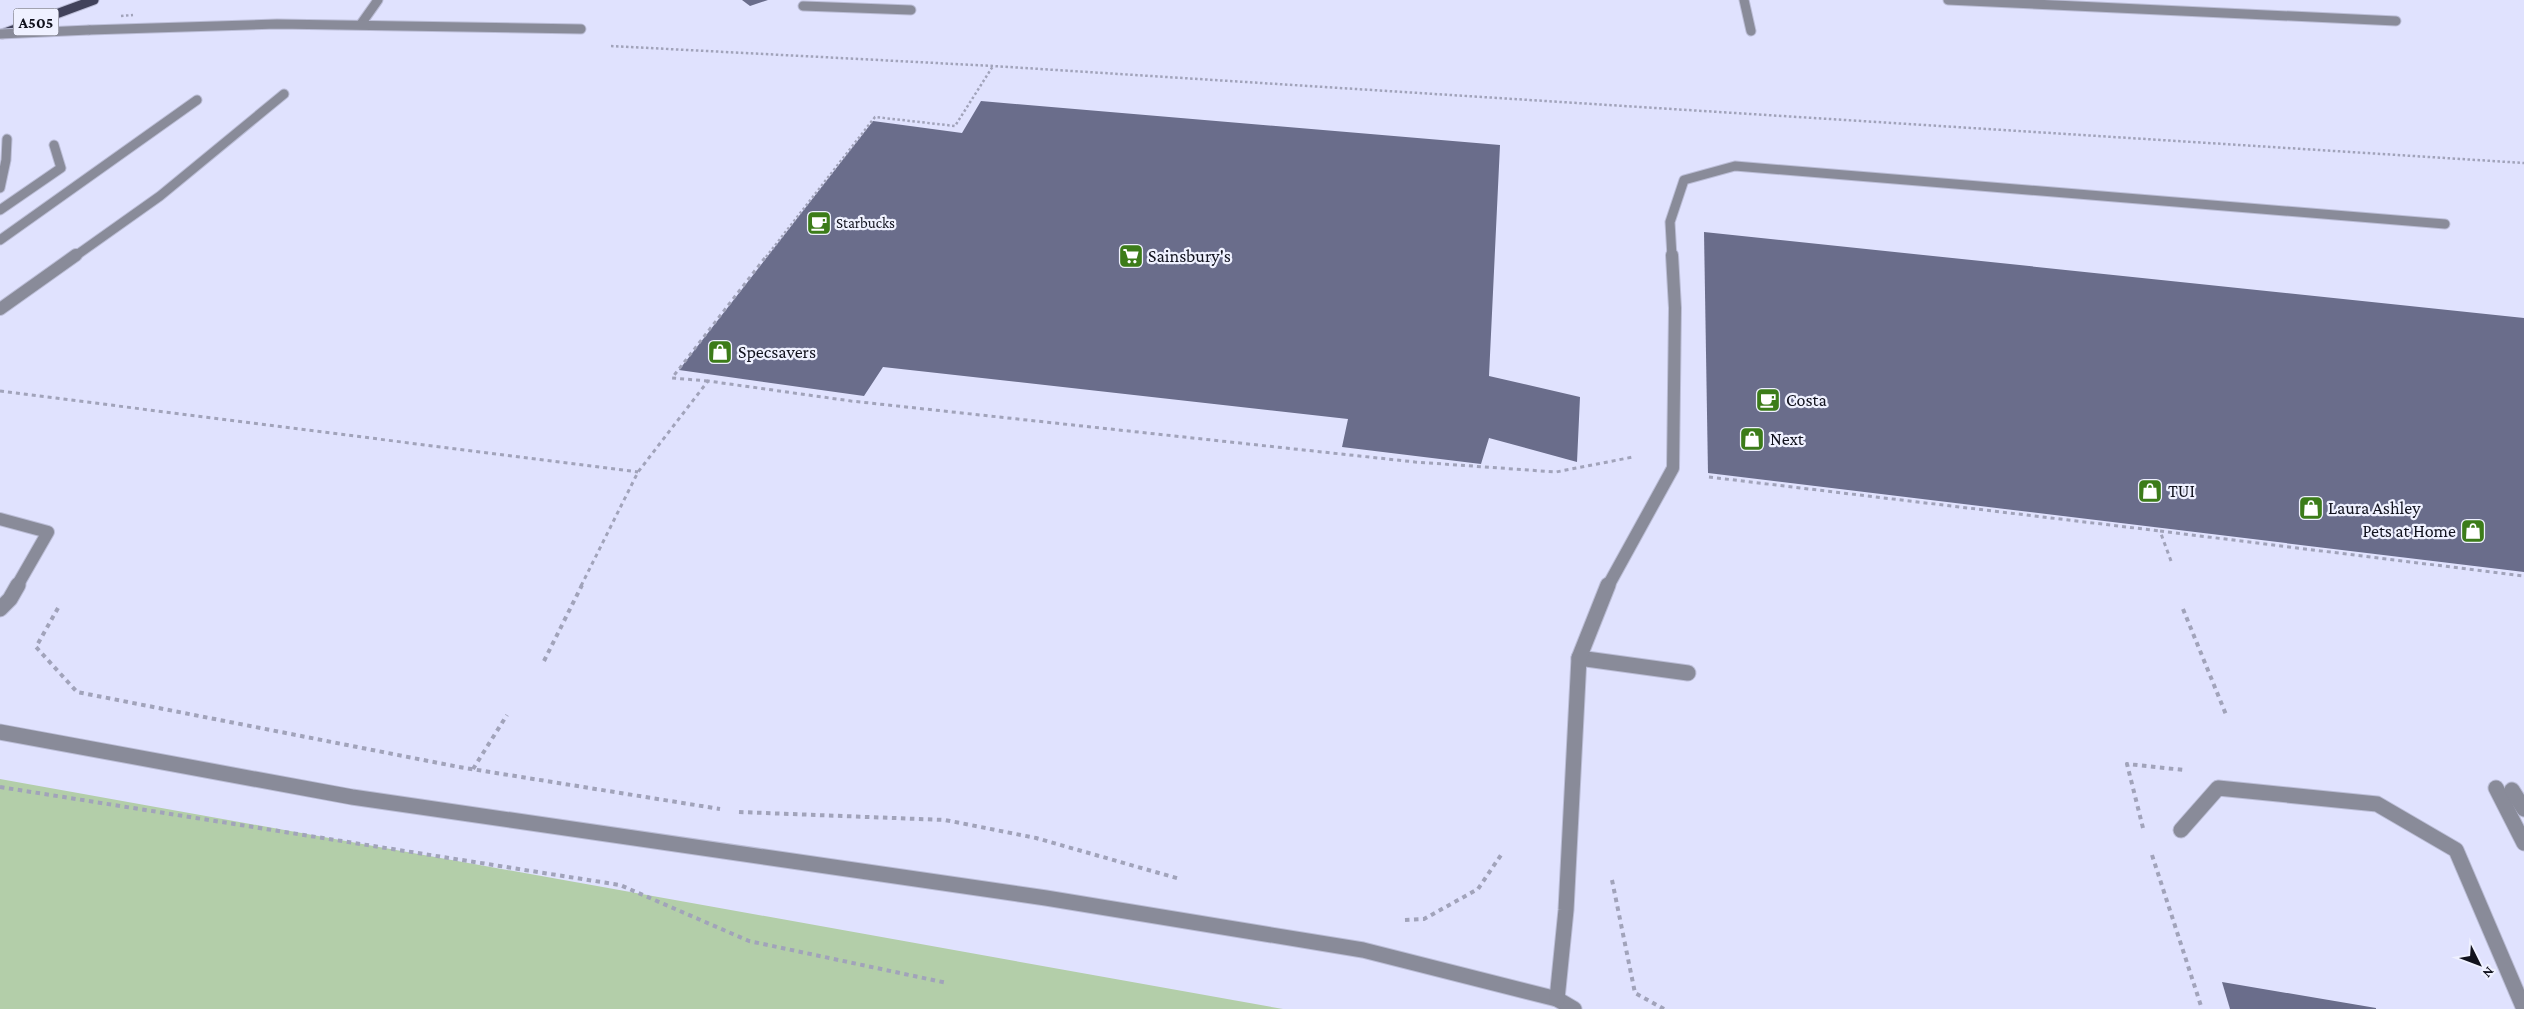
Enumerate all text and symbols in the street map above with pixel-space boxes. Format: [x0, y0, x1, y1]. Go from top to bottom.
road number: A505 [14, 8, 58, 36]
cafe icon: Starbucks [806, 210, 832, 236]
place label: Starbucks [836, 215, 895, 231]
supermarket icon: Sainsbury's [1118, 243, 1144, 269]
place label: Sainsbury's [1148, 246, 1231, 266]
shop icon: Specsavers [707, 339, 733, 365]
place label: Specsavers [738, 342, 816, 362]
cafe icon: Costa [1755, 387, 1781, 413]
place label: Costa [1786, 390, 1827, 410]
shop icon: Next [1739, 426, 1765, 452]
place label: Next [1770, 429, 1805, 449]
shop icon: TUI [2137, 478, 2163, 504]
place label: TUI [2168, 481, 2195, 501]
shop icon: Laura Ashley [2298, 495, 2324, 521]
place label: Laura Ashley [2328, 498, 2421, 518]
shop icon: Pets at Home [2460, 518, 2486, 544]
place label: Pets at Home [2362, 521, 2456, 541]
north arrow [2454, 939, 2504, 989]
text: N [2479, 964, 2498, 982]

